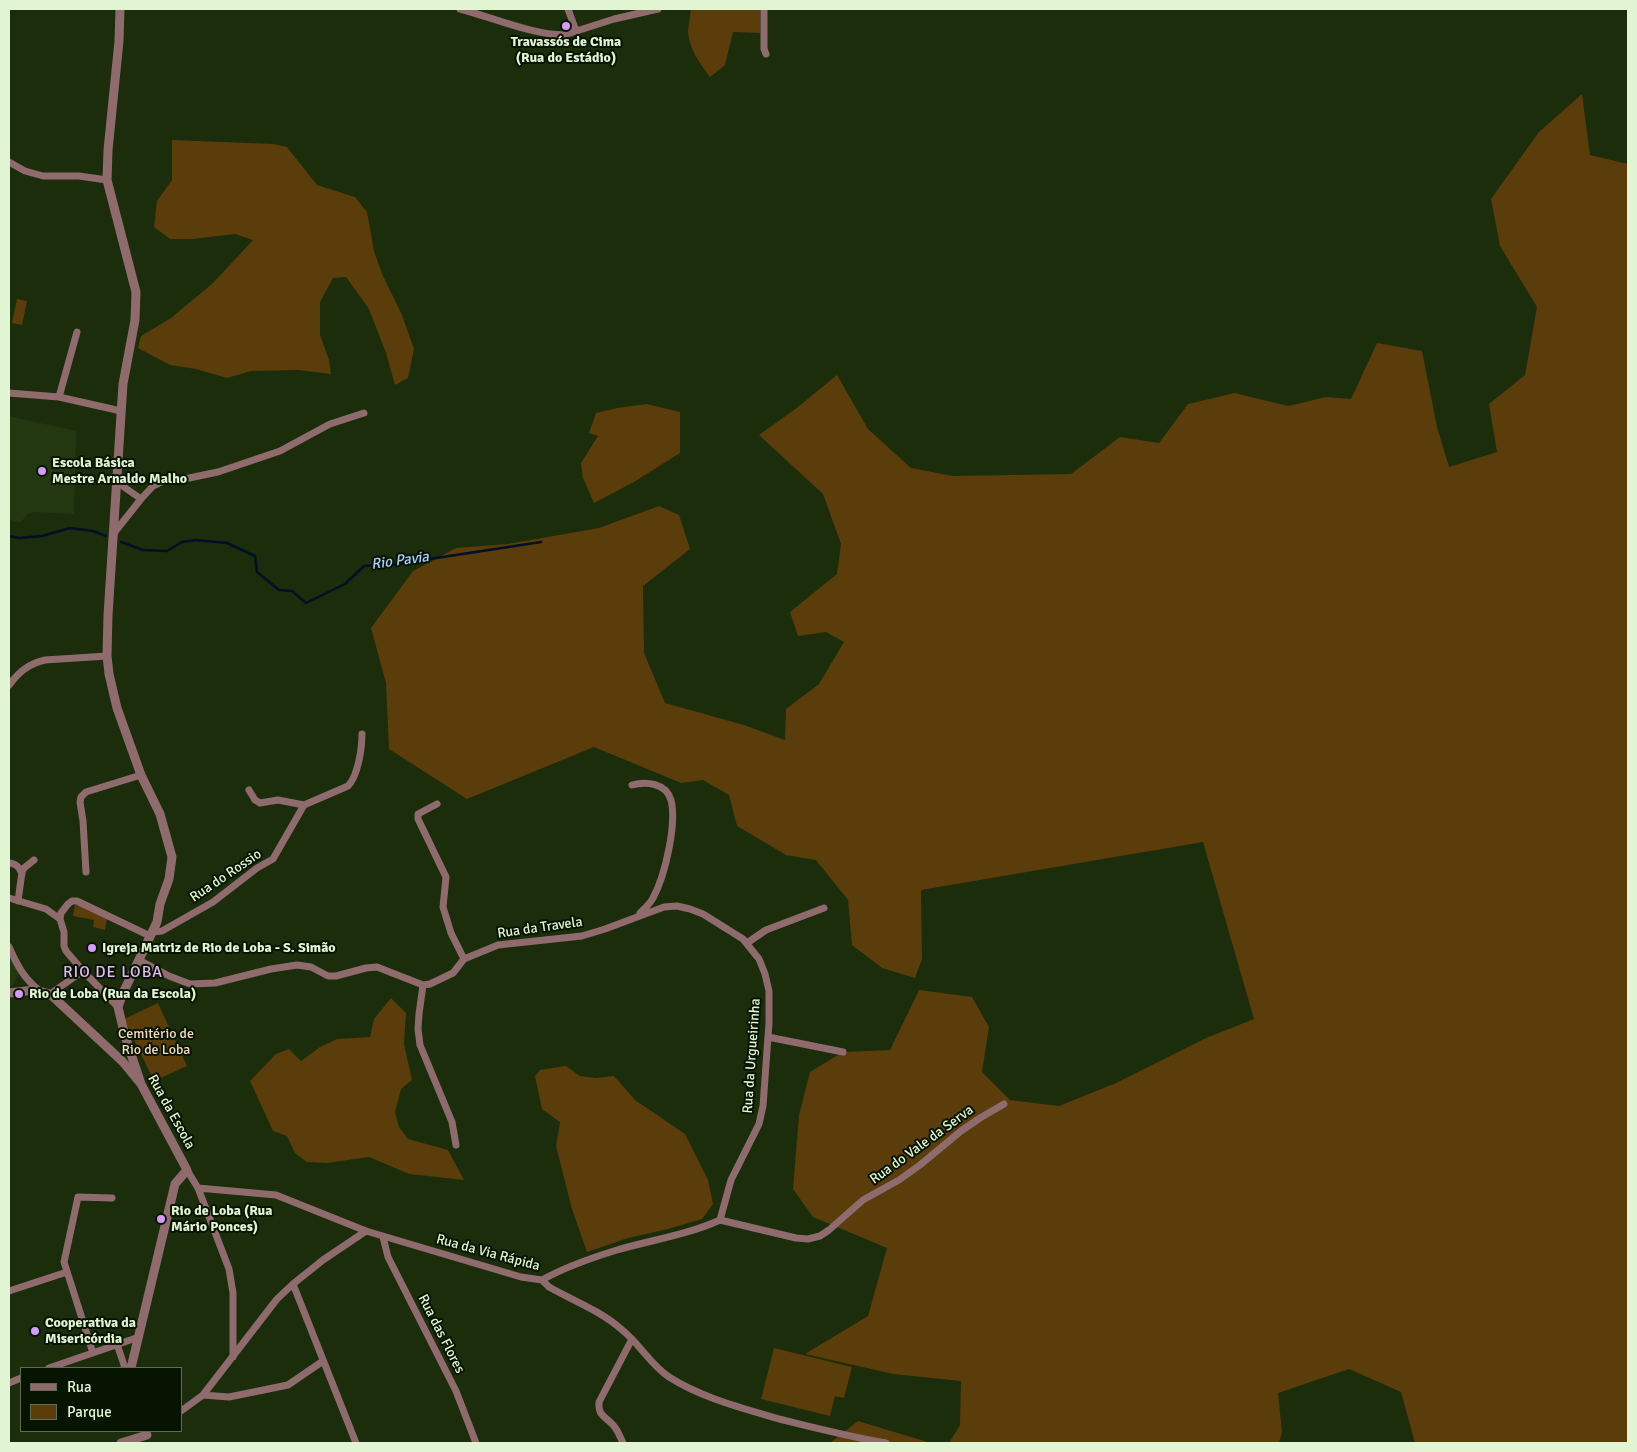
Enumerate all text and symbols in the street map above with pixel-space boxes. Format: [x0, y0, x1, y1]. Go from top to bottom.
marker: Travassós de Cima (Rua do Estádio) [560, 20, 572, 32]
place label: Travassós de Cima (Rua do Estádio) [511, 34, 621, 66]
place label: Escola Básica Mestre Arnaldo Malho [52, 455, 187, 488]
marker: Escola Básica Mestre Arnaldo Malho [36, 465, 48, 477]
water label: Rio Pavia [370, 548, 430, 574]
street label: Rua do Rossio [187, 846, 265, 906]
street label: Rua da Travela [496, 914, 584, 942]
place label: Igreja Matriz de Rio de Loba - S. Simão [102, 940, 336, 956]
marker: Igreja Matriz de Rio de Loba - S. Simão [86, 942, 98, 954]
district label: RIO DE LOBA [62, 963, 164, 983]
place label: Rio de Loba (Rua da Escola) [29, 986, 196, 1002]
marker: Rio de Loba (Rua da Escola) [13, 988, 25, 1000]
street label: Rua da Urgueirinha [740, 998, 764, 1114]
park label: Cemitério de Rio de Loba [118, 1026, 194, 1058]
street label: Rua da Escola [144, 1072, 198, 1152]
street label: Rua do Vale da Serva [867, 1102, 977, 1188]
place label: Rio de Loba (Rua Mário Ponces) [171, 1203, 272, 1236]
marker: Rio de Loba (Rua Mário Ponces) [155, 1213, 167, 1225]
street label: Rua da Via Rápida [434, 1231, 542, 1275]
street label: Rua das Flores [414, 1292, 468, 1376]
place label: Cooperativa da Misericórdia [45, 1315, 136, 1348]
marker: Cooperativa da Misericórdia [29, 1325, 41, 1337]
legend [20, 1367, 182, 1432]
text: Rua [67, 1378, 92, 1396]
text: Parque [67, 1403, 112, 1421]

